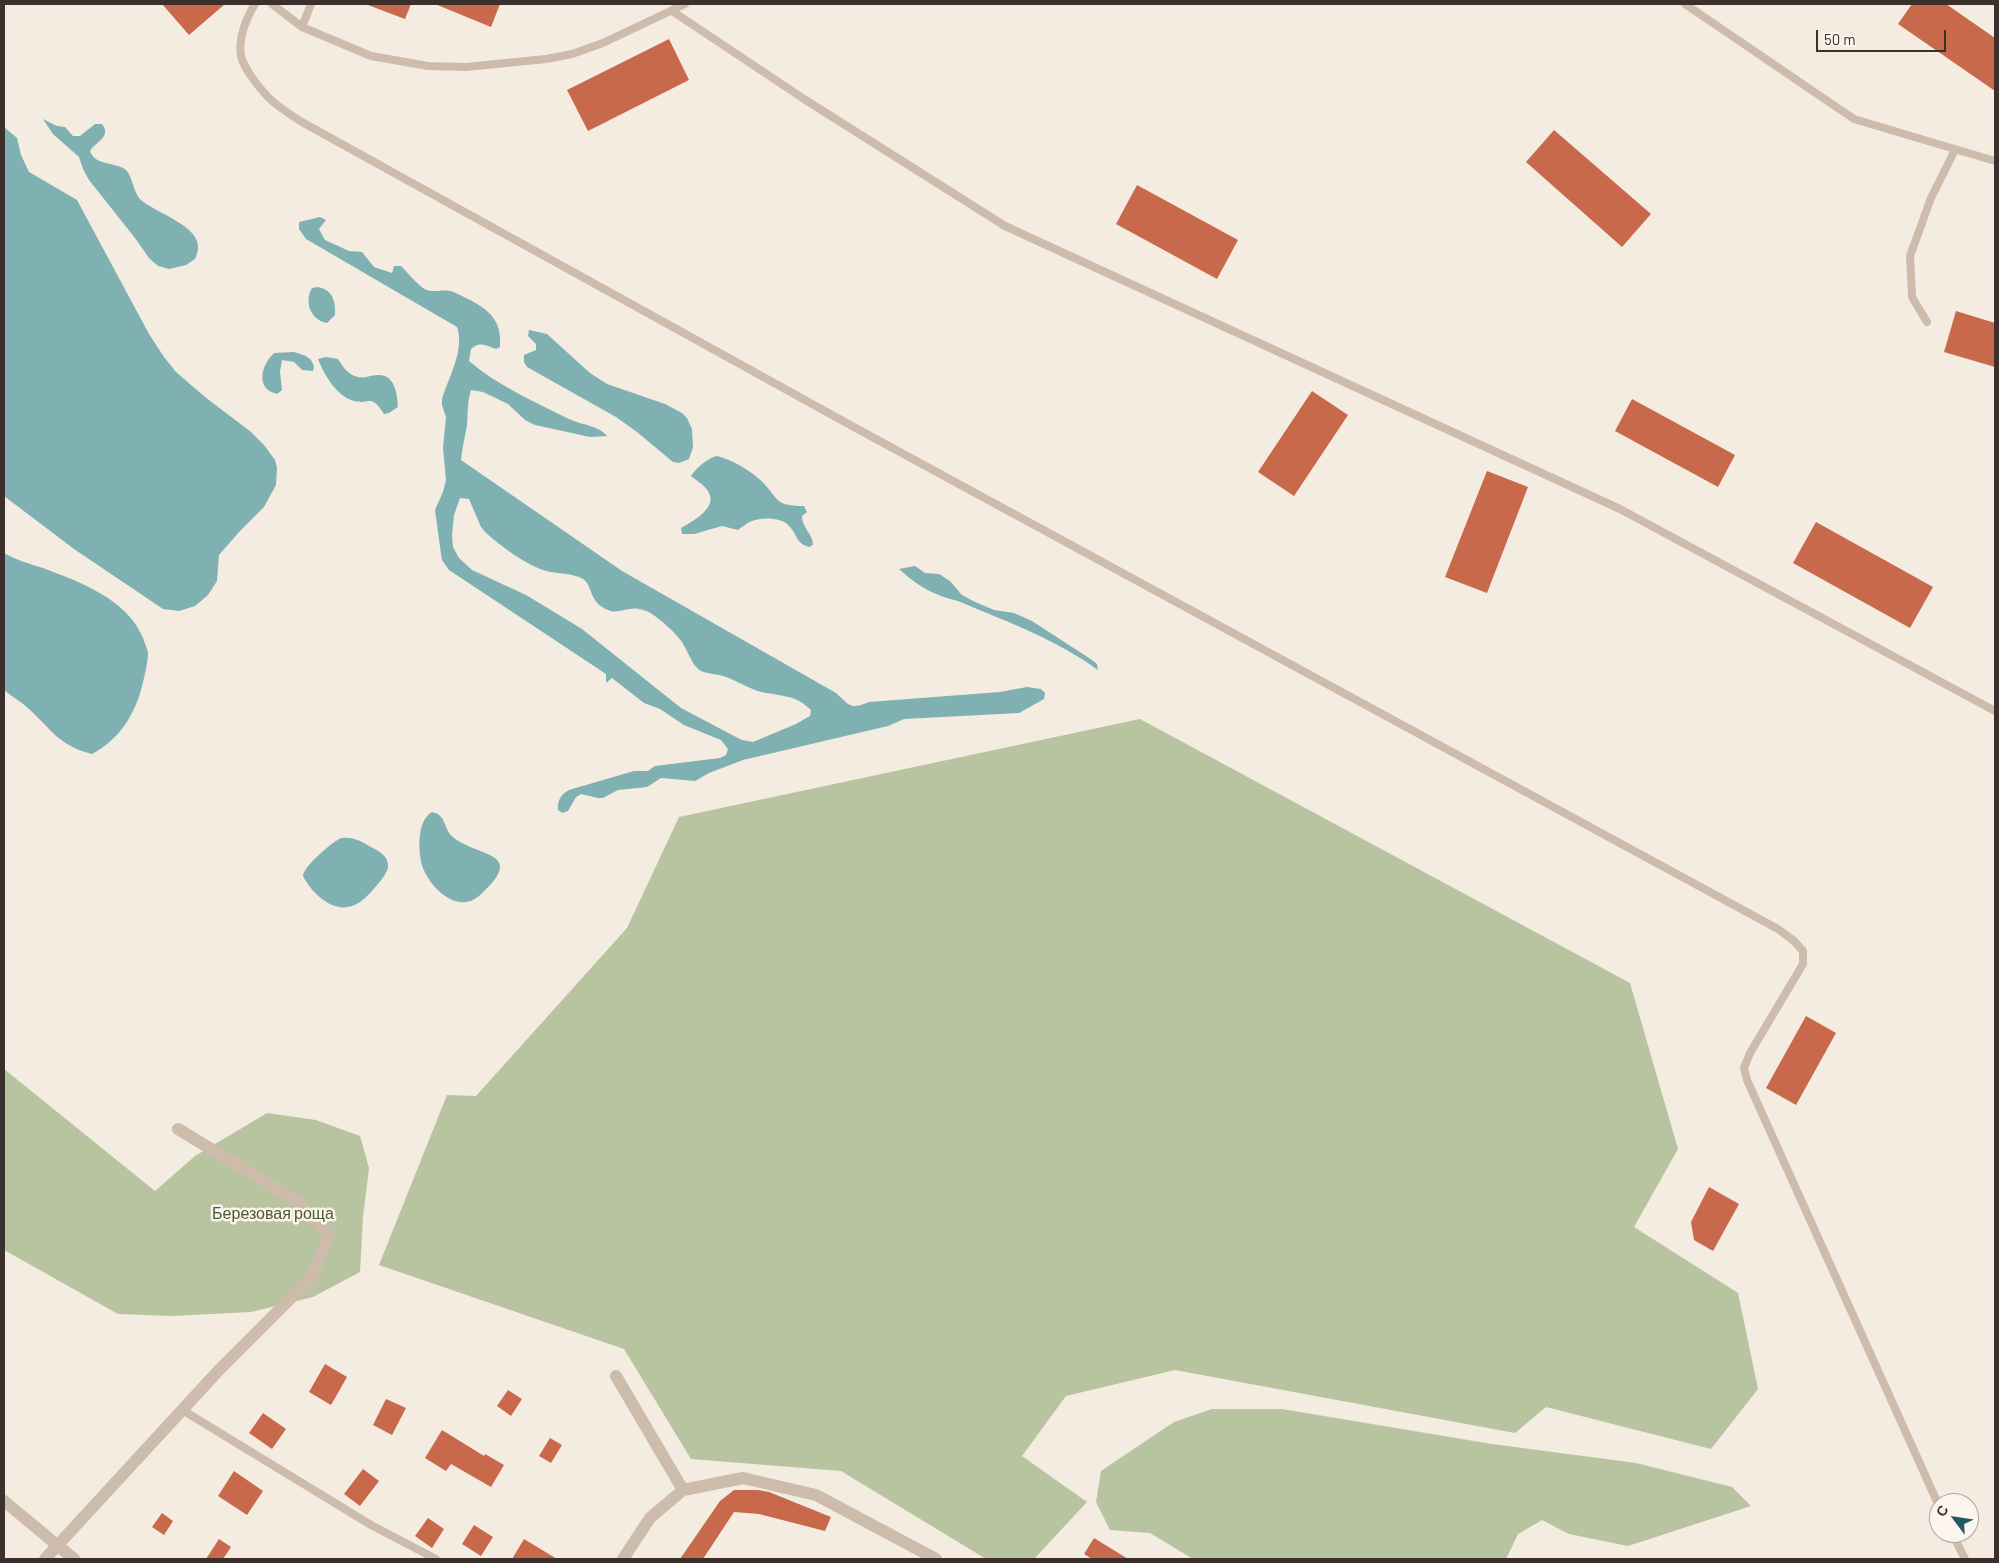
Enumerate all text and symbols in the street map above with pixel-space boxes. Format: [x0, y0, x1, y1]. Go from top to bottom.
scale bar [1819, 20, 1949, 52]
text: 50 m [1824, 30, 1856, 48]
park label: Березовая роща [212, 1204, 334, 1224]
north arrow [1929, 1493, 1979, 1543]
text: С [1932, 1502, 1951, 1519]

